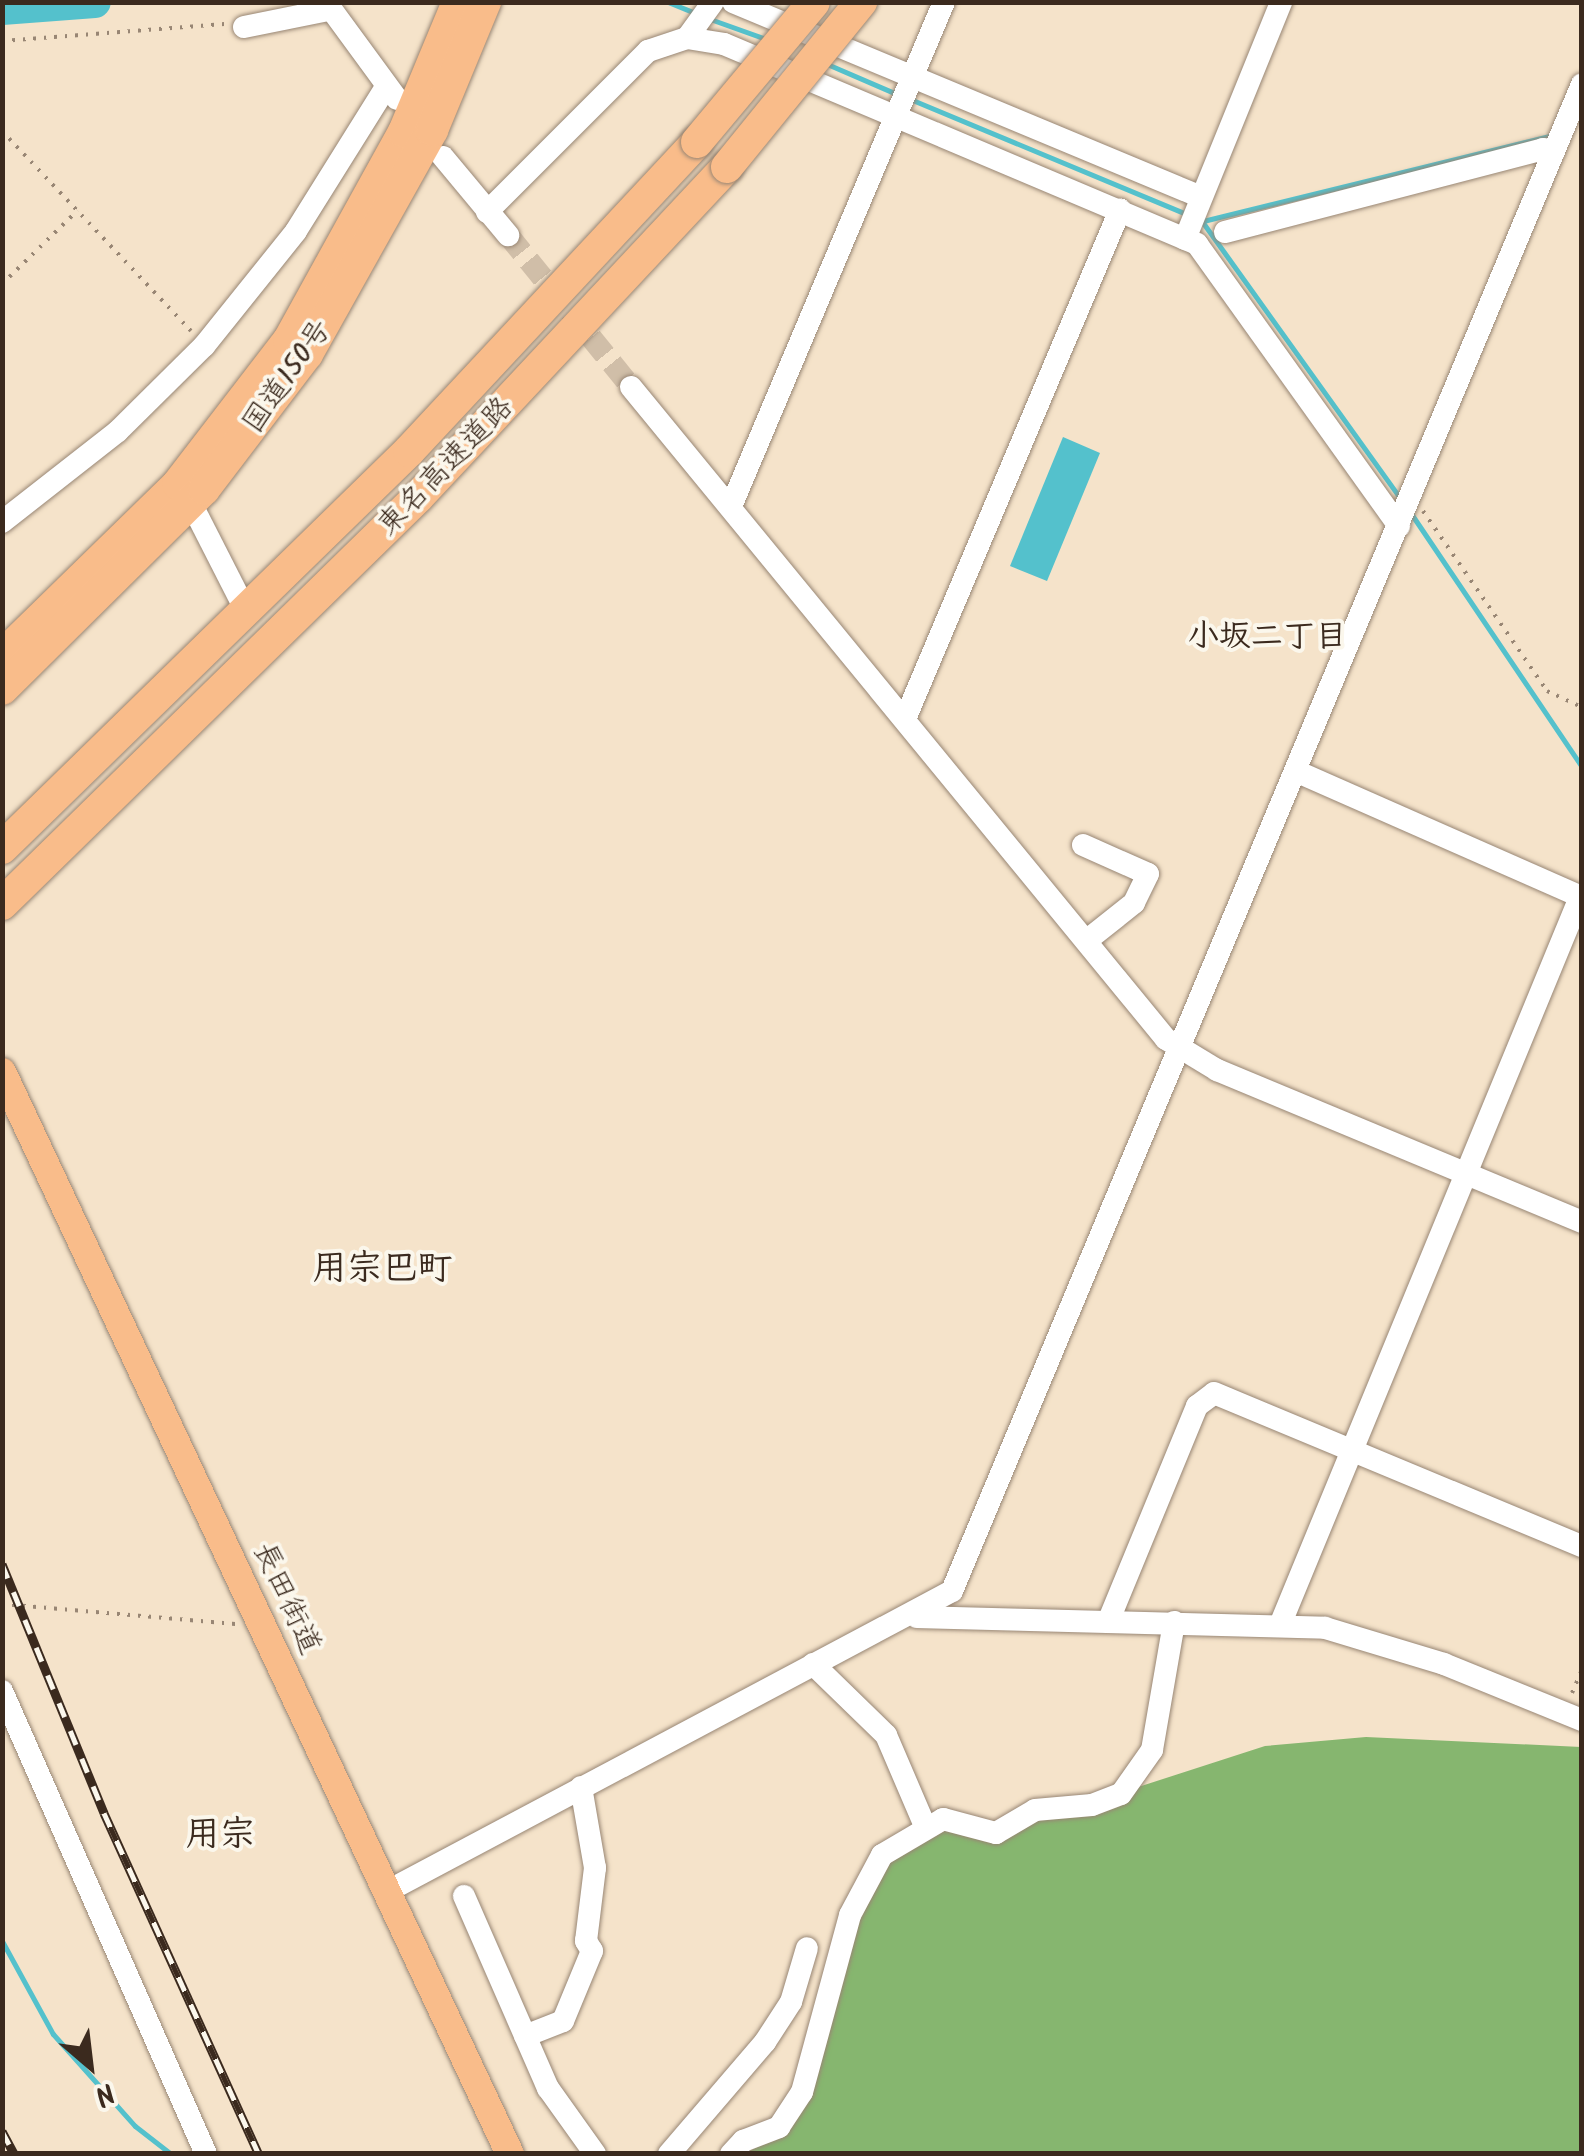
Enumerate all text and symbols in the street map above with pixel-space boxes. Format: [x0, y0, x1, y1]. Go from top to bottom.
street label: 国道150号 [236, 313, 340, 441]
street label: 東名高速道路 [371, 390, 521, 544]
district label: 小坂二丁目 [1187, 619, 1347, 657]
district label: 用宗巴町 [312, 1249, 452, 1291]
street label: 長田街道 [244, 1537, 328, 1661]
district label: 用宗 [185, 1815, 255, 1857]
north arrow [40, 2016, 140, 2116]
text: N [86, 2069, 123, 2117]

